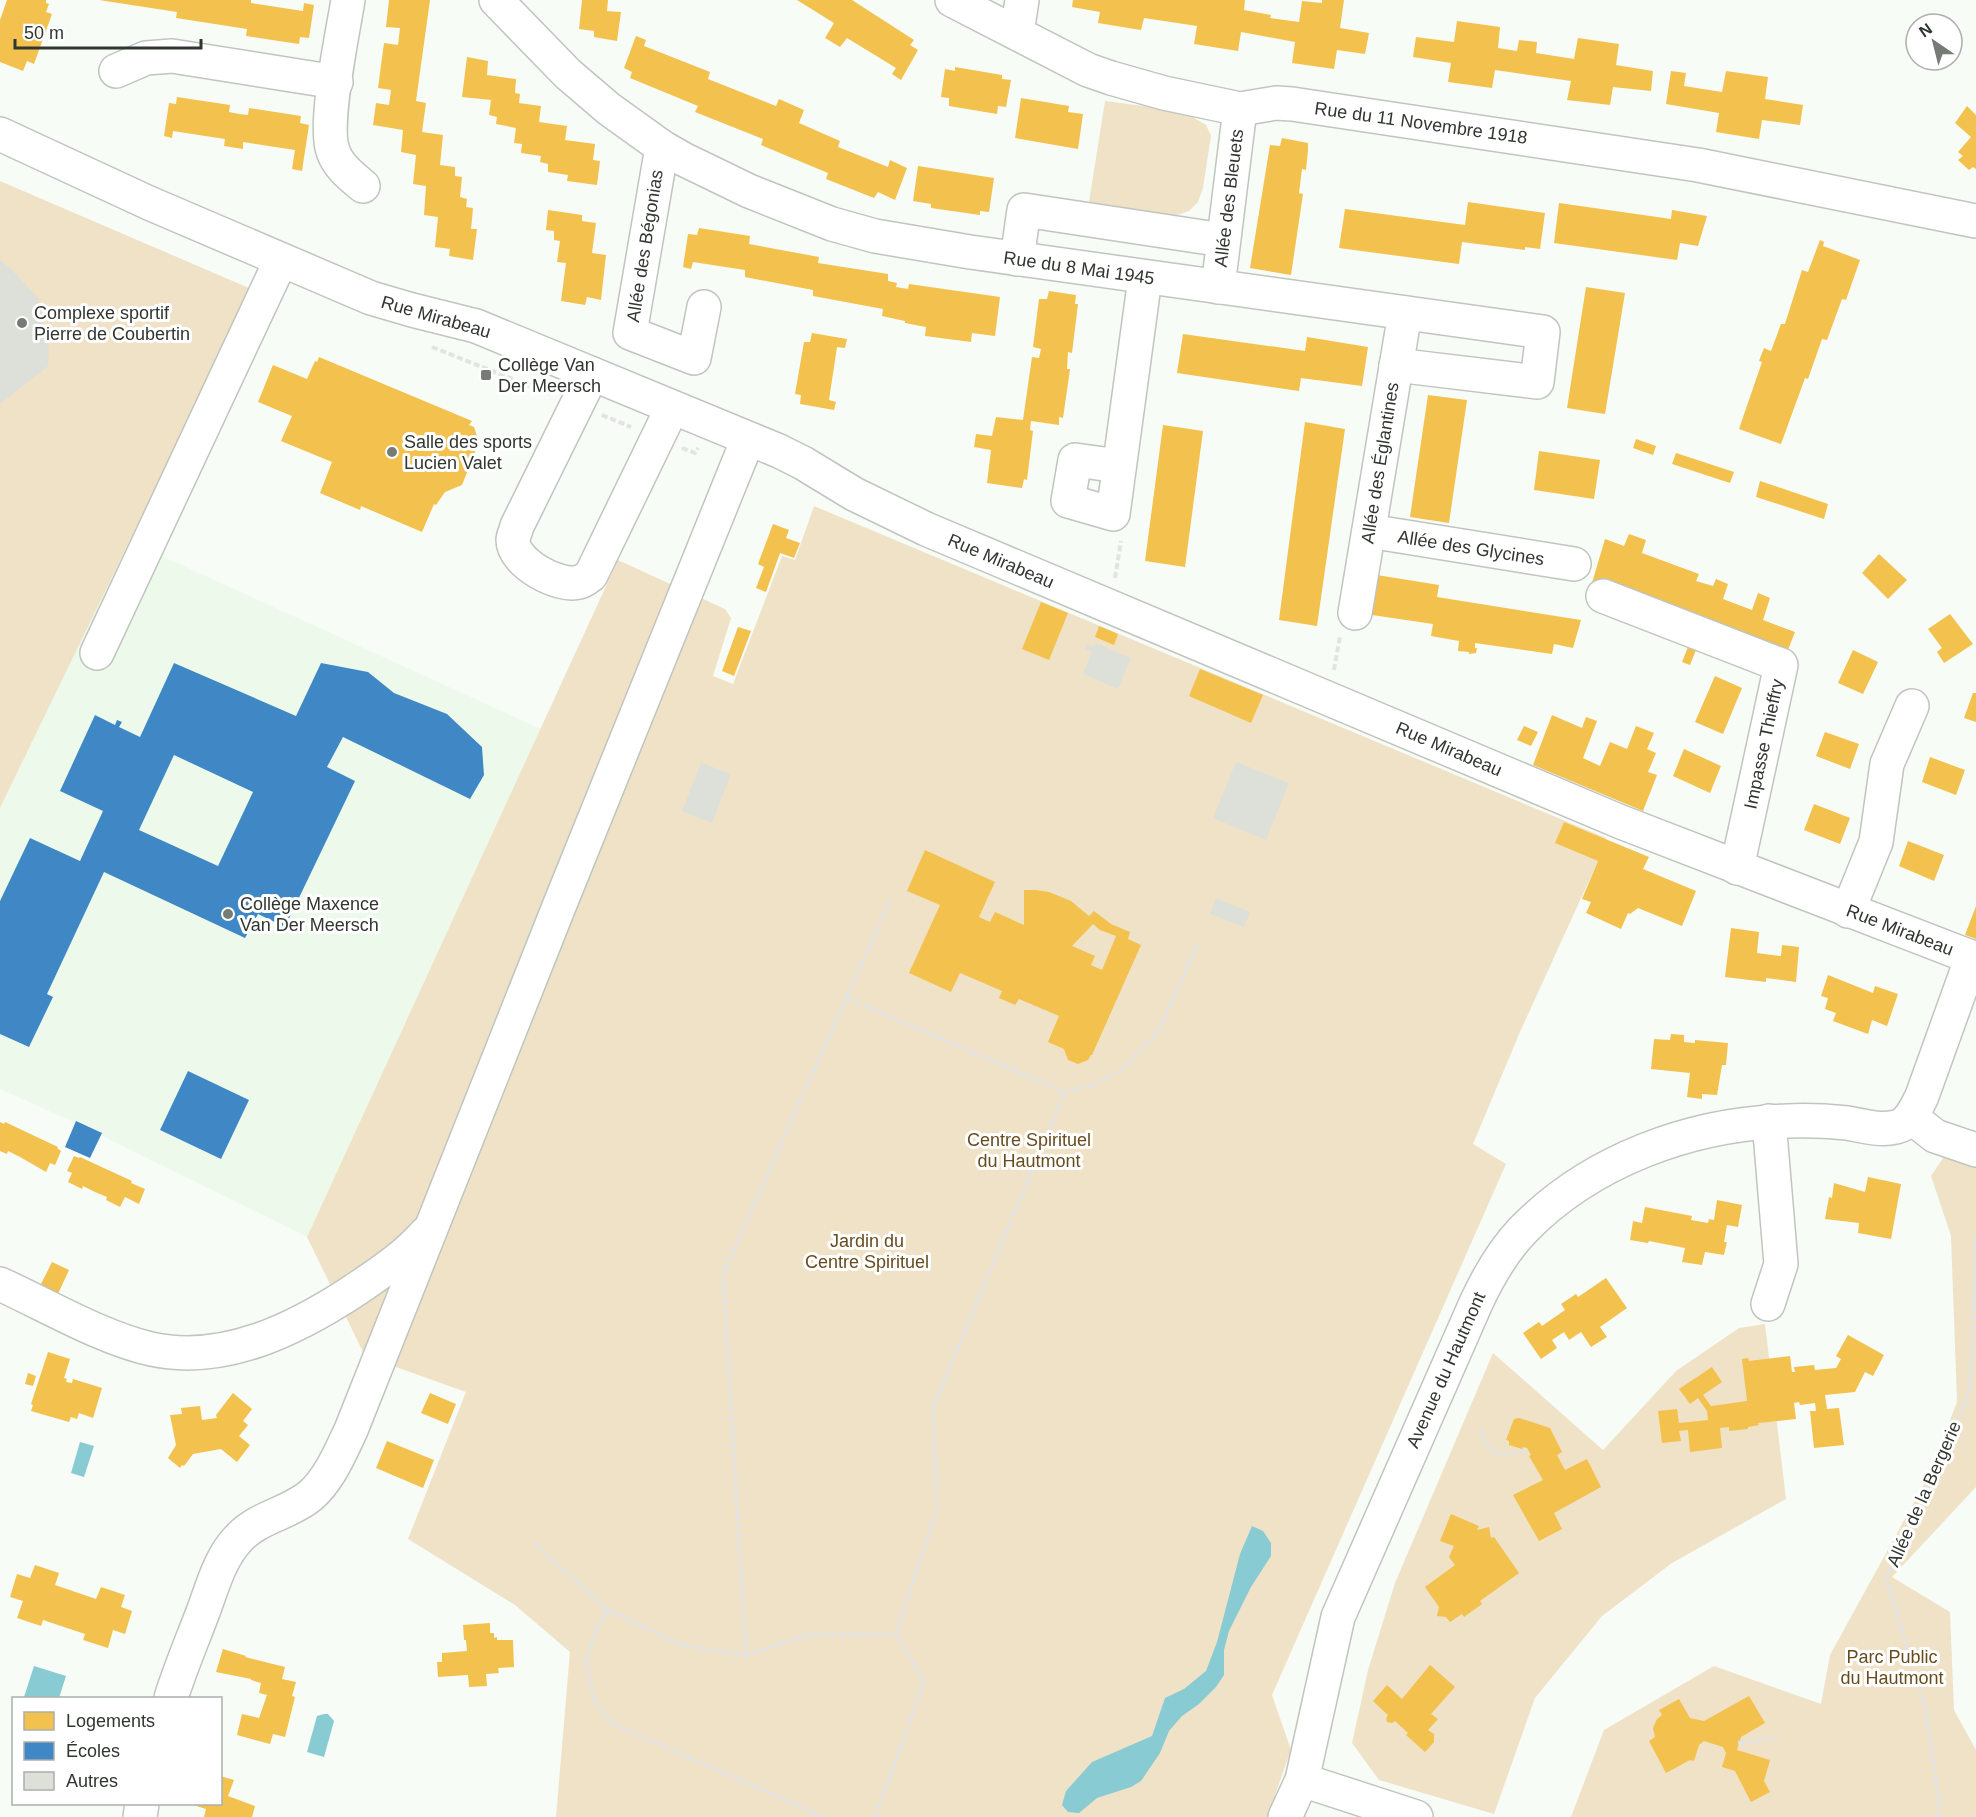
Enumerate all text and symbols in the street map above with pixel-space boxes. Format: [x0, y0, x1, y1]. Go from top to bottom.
scale bar [15, 12, 201, 50]
north arrow [1904, 12, 1964, 72]
text: N [1916, 20, 1935, 40]
text: 50 m [24, 23, 64, 43]
street label: Rue du 11 Novembre 1918 [1313, 98, 1529, 148]
street label: Allée des Bleuets [1211, 128, 1247, 268]
street label: Allée des Bégonias [623, 168, 667, 324]
street label: Rue du 8 Mai 1945 [1002, 248, 1156, 288]
street label: Rue Mirabeau [379, 292, 493, 342]
place label: Complexe sportif Pierre de Coubertin [34, 303, 190, 344]
marker: Complexe sportif Pierre de Coubertin [15, 316, 29, 330]
place label: Collège Van Der Meersch [498, 355, 601, 396]
marker: Collège Van Der Meersch [479, 368, 493, 382]
street label: Allée des Églantines [1357, 381, 1403, 545]
place label: Salle des sports Lucien Valet [404, 432, 532, 473]
marker: Salle des sports Lucien Valet [385, 445, 399, 459]
street label: Allée des Glycines [1396, 527, 1546, 569]
street label: Rue Mirabeau [945, 530, 1057, 592]
street label: Impasse Thieffry [1740, 677, 1788, 811]
street label: Rue Mirabeau [1393, 718, 1505, 780]
place label: Collège Maxence Van Der Meersch [240, 894, 379, 935]
street label: Rue Mirabeau [1844, 900, 1956, 960]
marker: Collège Maxence Van Der Meersch [221, 907, 235, 921]
park label: Centre Spirituel du Hautmont [967, 1130, 1091, 1171]
park label: Jardin du Centre Spirituel [805, 1231, 929, 1272]
street label: Avenue du Hautmont [1403, 1289, 1489, 1451]
street label: Allée de la Bergerie [1883, 1418, 1965, 1570]
park label: Parc Public du Hautmont [1840, 1647, 1944, 1688]
legend [12, 1697, 222, 1805]
text: Logements [66, 1711, 155, 1731]
text: Écoles [66, 1741, 120, 1761]
text: Autres [66, 1771, 118, 1791]

